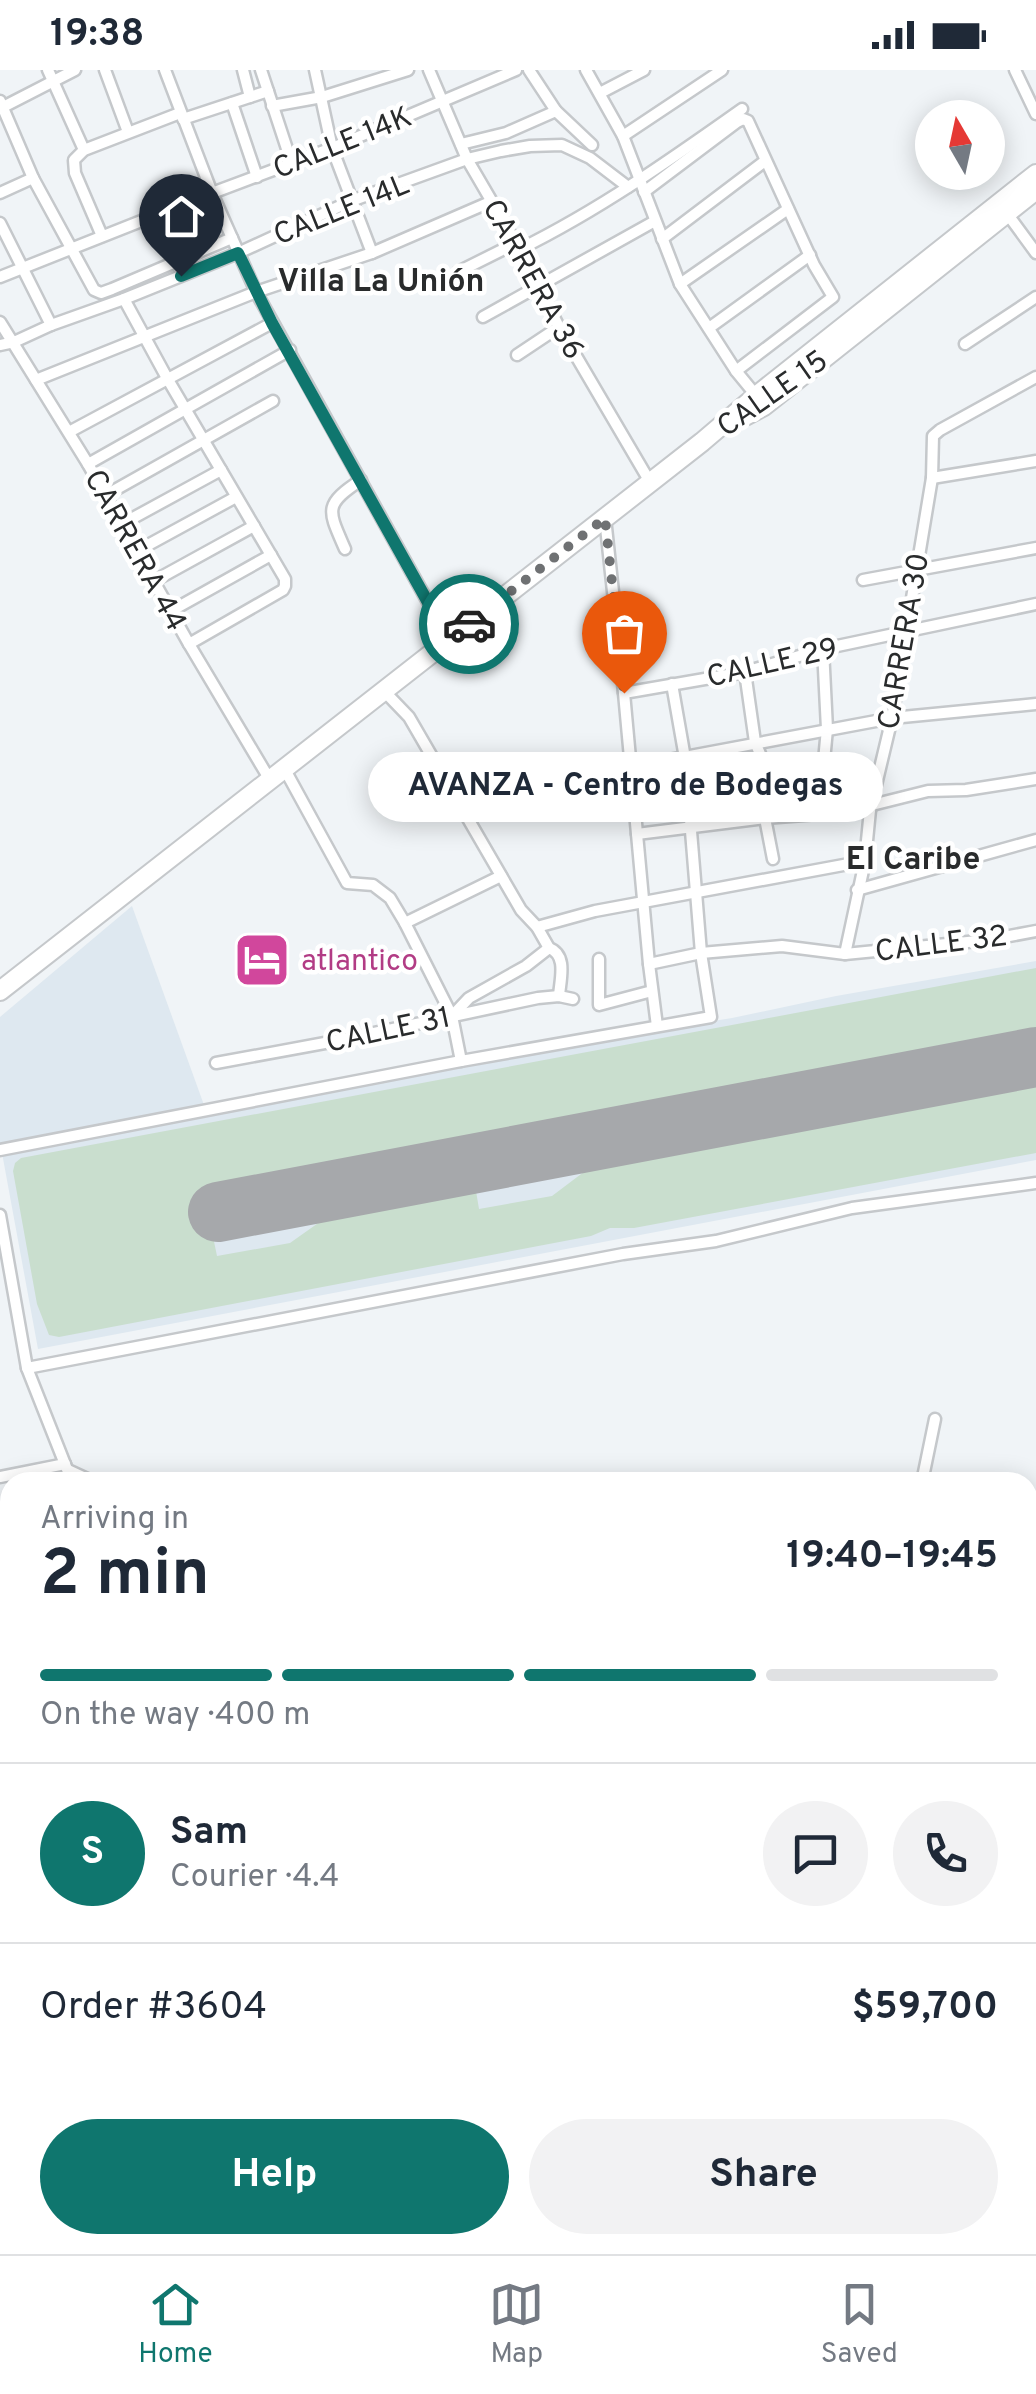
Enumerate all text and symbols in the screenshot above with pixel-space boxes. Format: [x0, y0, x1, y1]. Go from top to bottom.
text: 19:38 [50, 11, 144, 60]
street label: CALLE 14K [268, 100, 418, 189]
north arrow [915, 100, 1005, 190]
map controls [915, 100, 1005, 190]
street label: CALLE 14L [269, 167, 415, 255]
pin [139, 174, 224, 277]
icon: home [154, 189, 209, 244]
street label: CARRERA 36 [473, 194, 591, 367]
district label: Villa La Unión [277, 263, 485, 303]
street label: CALLE 15 [711, 343, 836, 447]
street label: CARRERA 44 [74, 464, 193, 638]
street label: CARRERA 30 [872, 550, 939, 733]
courier [419, 574, 519, 674]
pin [582, 591, 667, 694]
icon: car [442, 597, 497, 652]
icon: bag [597, 606, 652, 661]
street label: CALLE 29 [703, 631, 842, 697]
callout: AVANZA - Centro de Bodegas [366, 753, 882, 823]
text: AVANZA - Centro de Bodegas [408, 767, 843, 807]
district label: El Caribe [846, 841, 980, 881]
street label: CALLE 32 [873, 919, 1010, 972]
hotel icon: atlantico [232, 930, 292, 990]
place label: atlantico [301, 944, 418, 981]
street label: CALLE 31 [323, 1000, 454, 1063]
text: Arriving in [40, 1500, 189, 1540]
text: 19:40–19:45 [786, 1533, 998, 1582]
text: 2 min [40, 1536, 210, 1618]
text: On the way · 400 m [40, 1696, 310, 1736]
button: chat [763, 1801, 868, 1906]
button: phone [893, 1801, 998, 1906]
text: Sam [170, 1809, 248, 1858]
text: S [81, 1829, 104, 1878]
text: Courier · 4.4 [170, 1858, 339, 1898]
text: Order #3604 [40, 1984, 267, 2033]
text: $59,700 [852, 1984, 998, 2033]
button: Help [40, 2119, 509, 2234]
button: Share [529, 2119, 998, 2234]
tab: Home [138, 2277, 213, 2373]
tab: Map [489, 2277, 544, 2373]
tab: Saved [821, 2277, 898, 2373]

